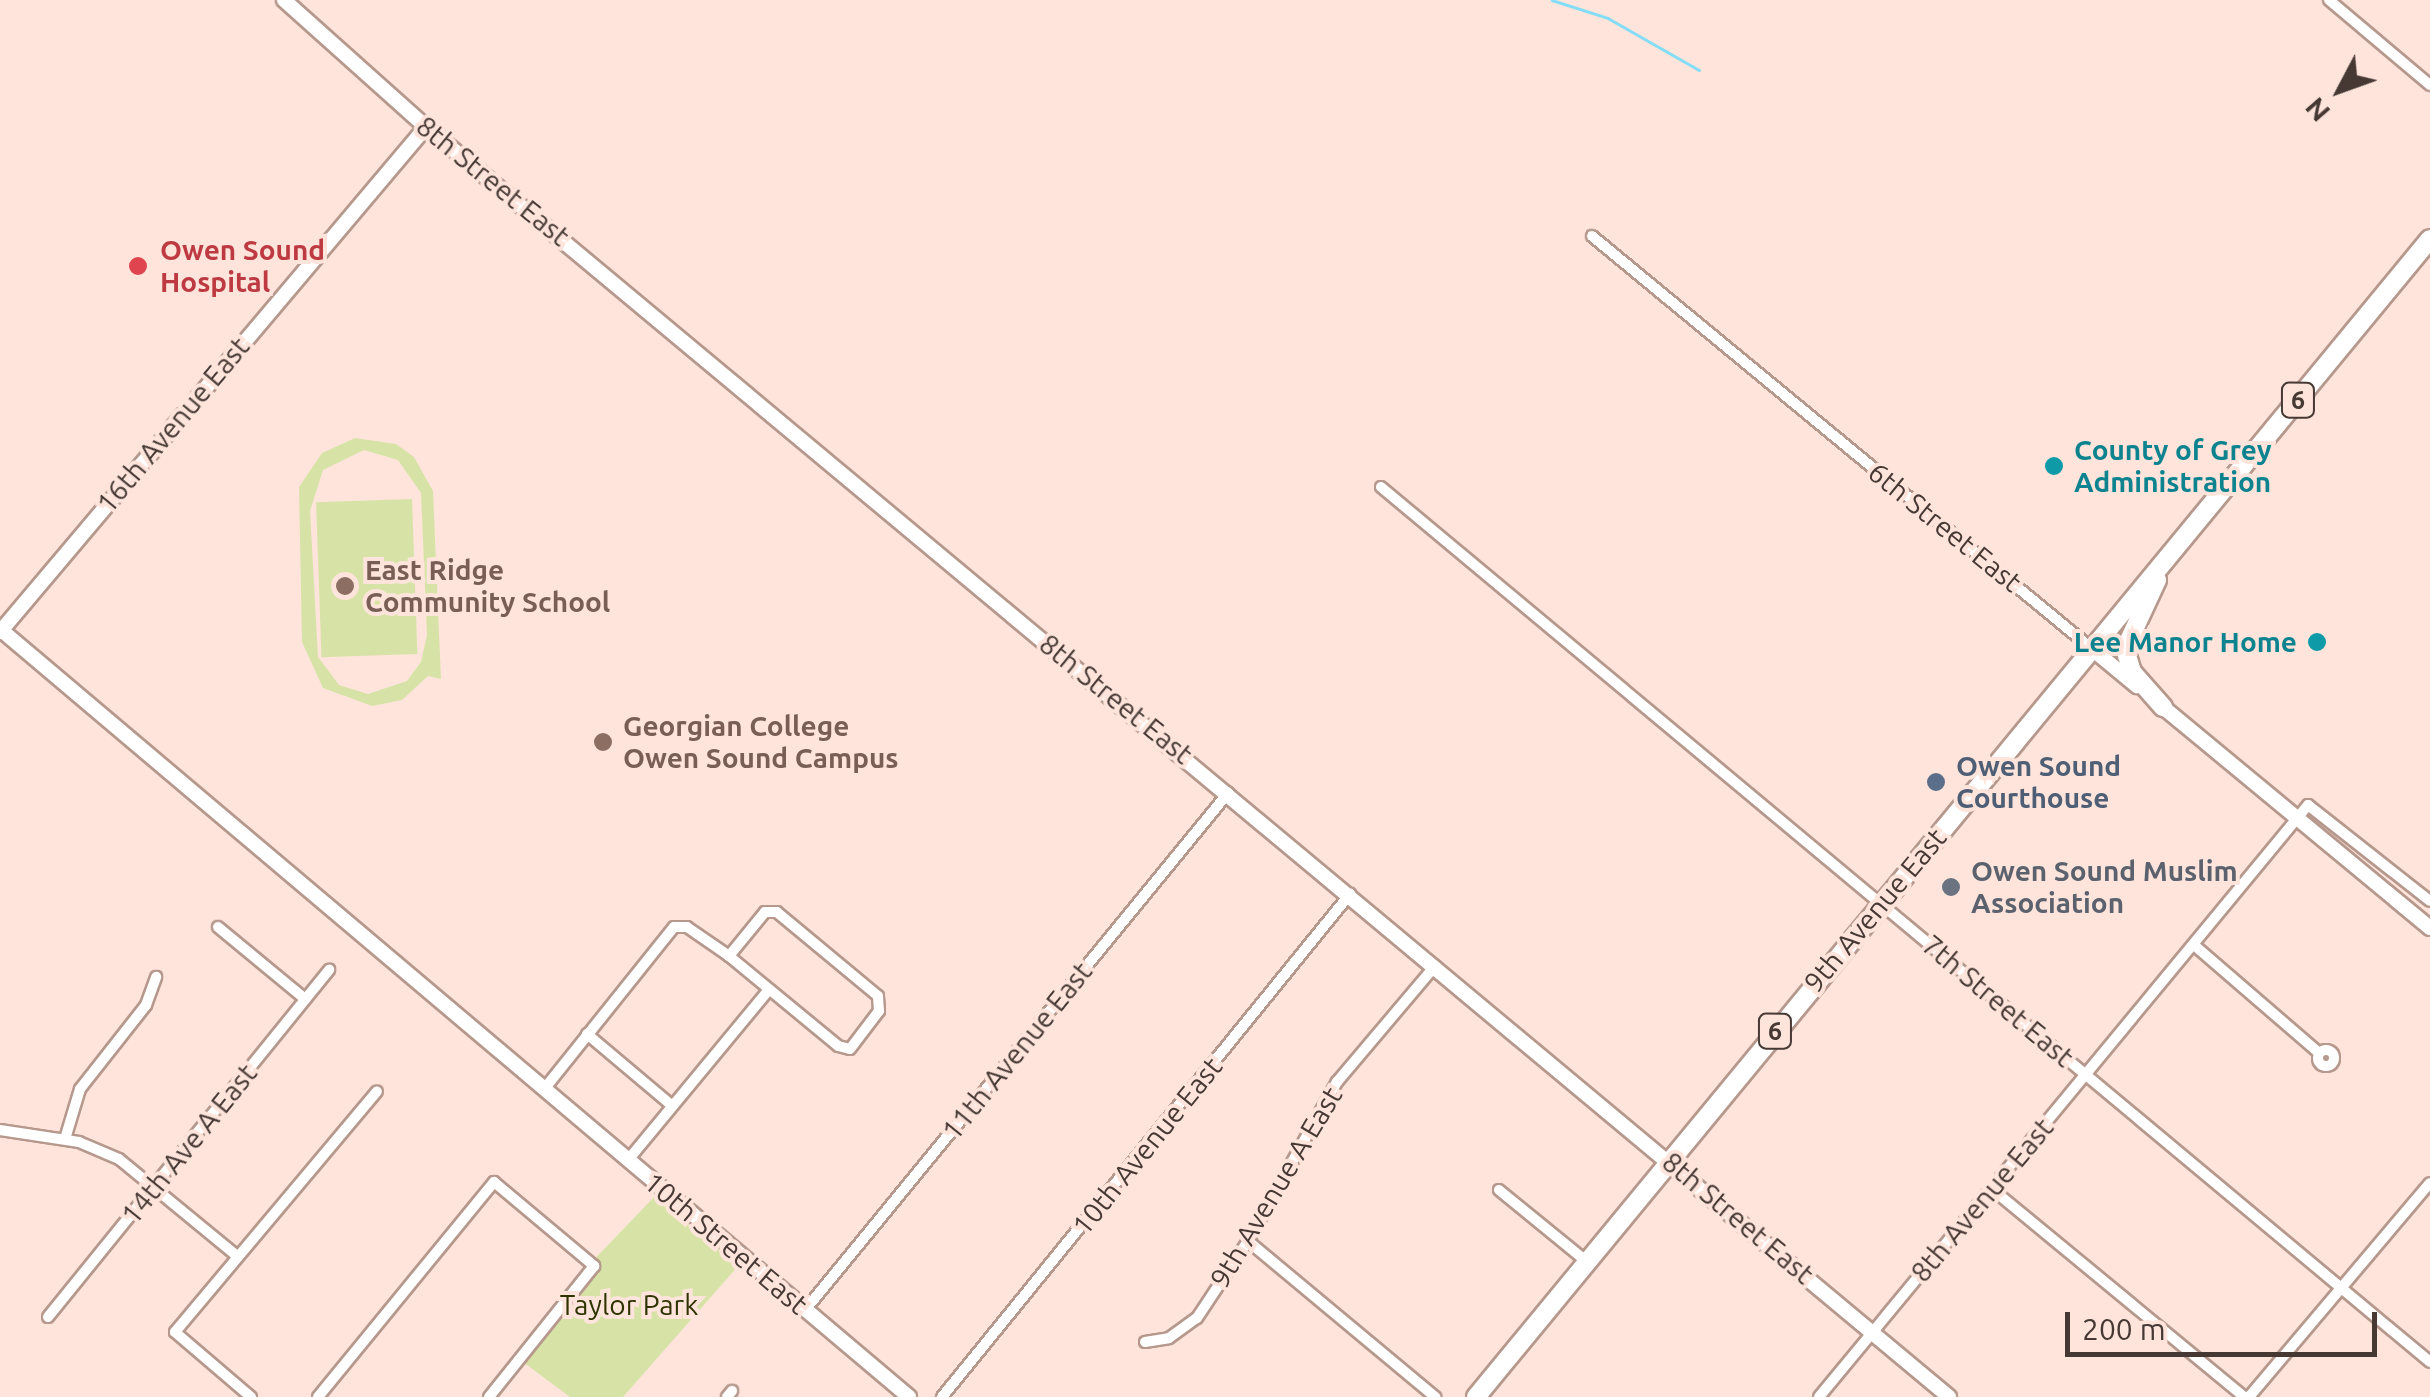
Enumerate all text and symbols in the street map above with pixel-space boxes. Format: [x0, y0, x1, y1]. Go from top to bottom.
north arrow [2290, 40, 2390, 140]
text: N [2298, 92, 2336, 128]
street label: 8th Street East [410, 109, 576, 253]
place label: Owen Sound Hospital [160, 233, 325, 299]
marker: Owen Sound Hospital [125, 253, 151, 279]
street label: 16th Avenue East [90, 330, 256, 520]
road number: 6 [2280, 380, 2316, 420]
place label: County of Grey Administration [2074, 433, 2272, 499]
street label: 6th Street East [1862, 455, 2028, 599]
marker: County of Grey Administration [2043, 455, 2065, 477]
place label: East Ridge Community School [365, 553, 610, 619]
marker: East Ridge Community School [334, 575, 356, 597]
place label: Lee Manor Home [2074, 625, 2297, 659]
street label: 8th Street East [1033, 627, 1199, 771]
marker: Lee Manor Home [2306, 631, 2328, 653]
place label: Georgian College Owen Sound Campus [623, 709, 899, 775]
marker: Georgian College Owen Sound Campus [592, 731, 614, 753]
place label: Owen Sound Courthouse [1956, 749, 2121, 815]
marker: Owen Sound Courthouse [1925, 771, 1947, 793]
street label: 9th Avenue East [1797, 821, 1953, 999]
place label: Owen Sound Muslim Association [1971, 854, 2238, 920]
marker: Owen Sound Muslim Association [1940, 876, 1962, 898]
street label: 7th Street East [1916, 928, 2080, 1074]
street label: 11th Avenue East [935, 955, 1099, 1147]
road number: 6 [1758, 1011, 1792, 1051]
street label: 10th Avenue East [1065, 1050, 1229, 1242]
street label: 14th Ave A East [114, 1057, 264, 1231]
street label: 9th Avenue A East [1203, 1081, 1349, 1293]
street label: 8th Avenue East [1904, 1111, 2060, 1289]
street label: 8th Street East [1656, 1145, 1820, 1291]
street label: 10th Street East [638, 1165, 814, 1321]
park label: Taylor Park [560, 1288, 698, 1322]
scale bar [2070, 1292, 2382, 1354]
text: 200 m [2082, 1312, 2166, 1346]

